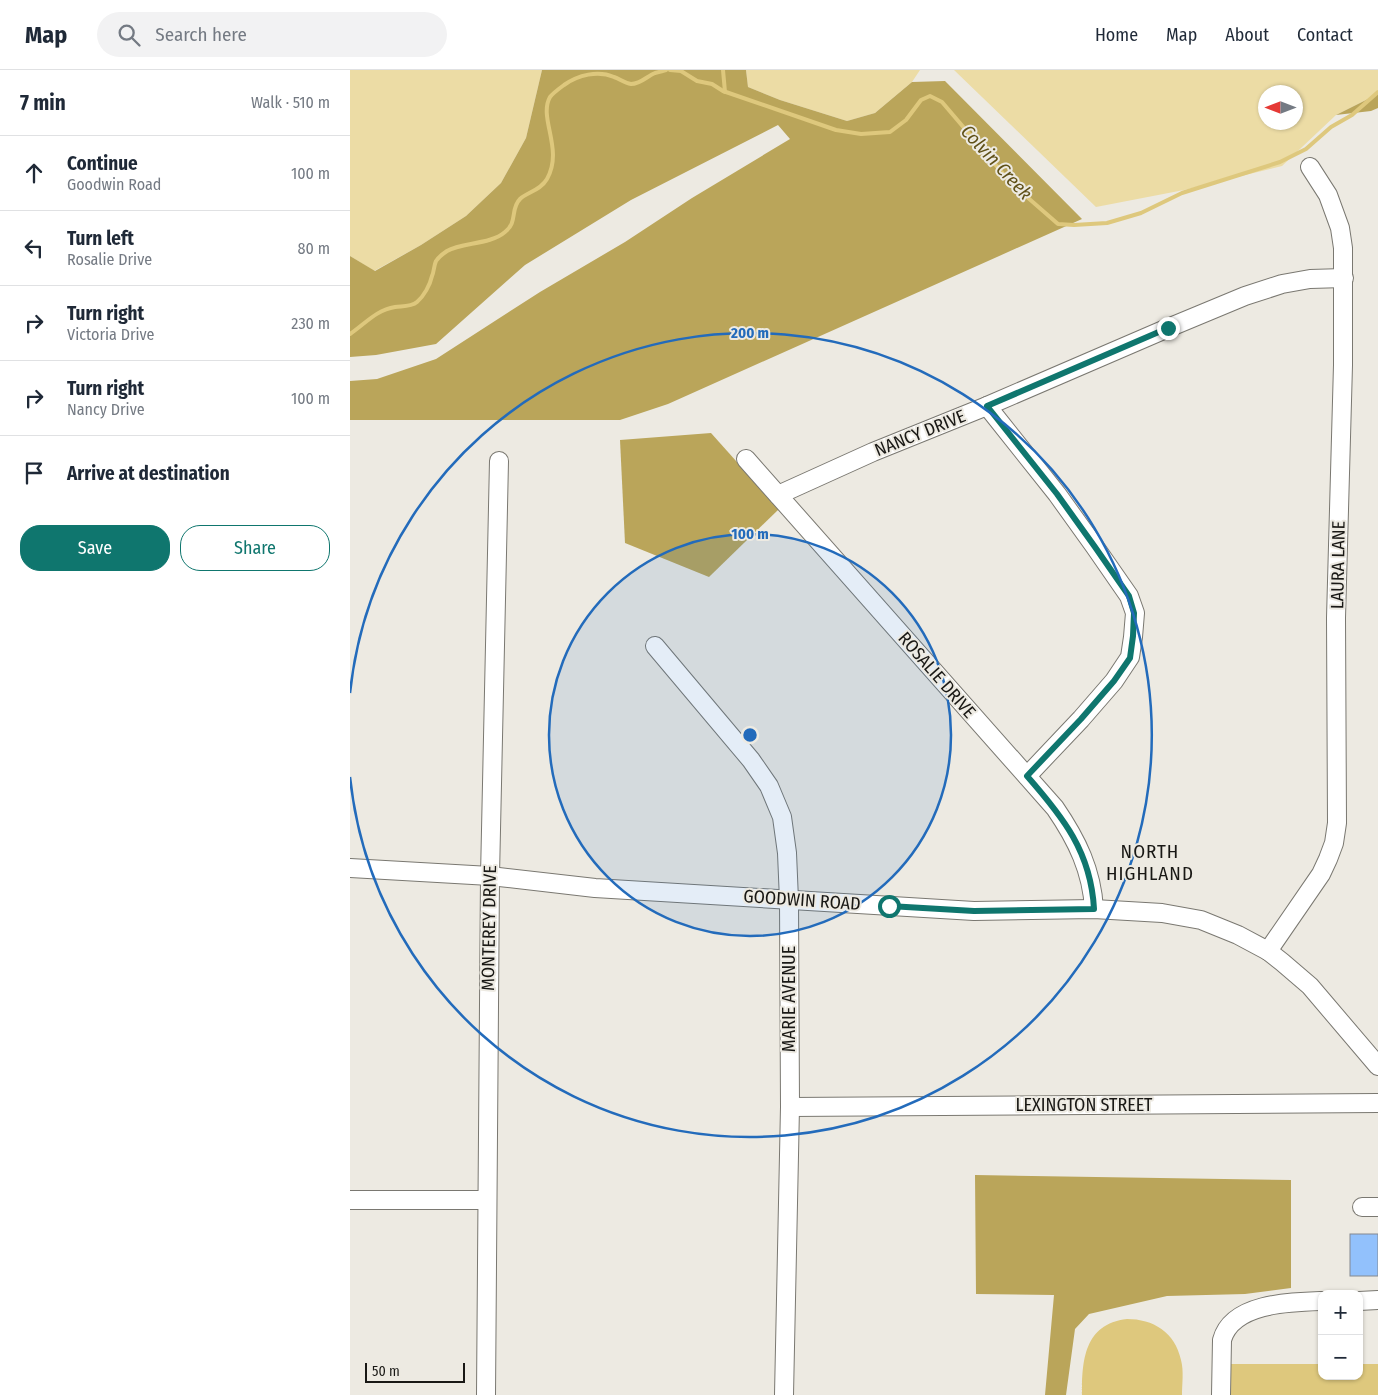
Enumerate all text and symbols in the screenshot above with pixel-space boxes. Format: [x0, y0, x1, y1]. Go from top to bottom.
search box [97, 12, 447, 57]
text: Map [25, 21, 67, 49]
icon: search [115, 21, 143, 49]
text: Search here [155, 23, 247, 46]
text: Home [1095, 24, 1138, 46]
text: Map [1166, 24, 1197, 46]
text: About [1225, 24, 1269, 46]
text: Contact [1297, 24, 1353, 46]
north arrow [1258, 85, 1303, 130]
text: 7 min [20, 90, 66, 116]
text: Walk · 510 m [251, 93, 330, 112]
water label: Colvin Creek [956, 120, 1037, 205]
text: Continue [67, 152, 138, 175]
icon: ahead [20, 159, 48, 187]
text: 100 m [291, 164, 330, 183]
text: Goodwin Road [67, 175, 161, 194]
text: Turn left [67, 227, 134, 250]
icon: left [20, 234, 48, 262]
text: 80 m [298, 239, 330, 258]
text: Rosalie Drive [67, 250, 152, 269]
text: Turn right [67, 302, 144, 325]
icon: right [20, 309, 48, 337]
text: 230 m [291, 314, 330, 333]
route end [1157, 317, 1180, 340]
text: 200 m [730, 324, 769, 342]
text: Victoria Drive [67, 325, 155, 344]
text: Turn right [67, 377, 144, 400]
icon: right [20, 384, 48, 412]
text: 100 m [291, 389, 330, 408]
text: Nancy Drive [67, 400, 145, 419]
street label: NANCY DRIVE [871, 405, 969, 461]
icon: arrive [20, 459, 48, 487]
text: Arrive at destination [67, 462, 230, 485]
street label: LAURA LANE [1326, 521, 1350, 609]
button: Save [20, 525, 170, 571]
button: Share [180, 525, 330, 571]
text: 100 m [731, 525, 769, 543]
street label: ROSALIE DRIVE [894, 627, 980, 723]
centre of rings [741, 726, 759, 744]
district label: NORTH HIGHLAND [1106, 840, 1194, 885]
street label: MONTEREY DRIVE [477, 865, 501, 991]
street label: GOODWIN ROAD [743, 885, 861, 915]
route start [878, 895, 901, 918]
street label: MARIE AVENUE [778, 946, 800, 1052]
street label: LEXINGTON STREET [1016, 1094, 1153, 1116]
map controls [1318, 1290, 1363, 1380]
button: + [1318, 1290, 1363, 1335]
button: − [1318, 1335, 1363, 1380]
scale bar [365, 1360, 465, 1383]
text: 50 m [372, 1363, 400, 1380]

